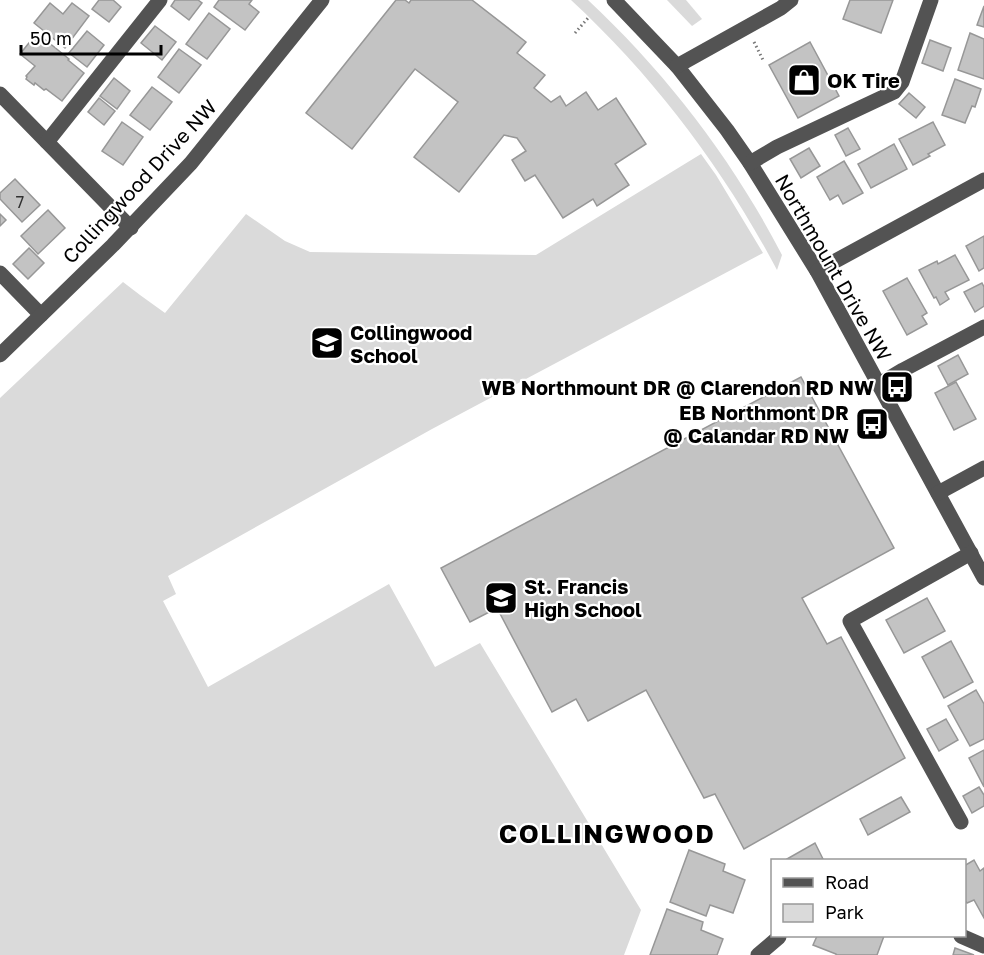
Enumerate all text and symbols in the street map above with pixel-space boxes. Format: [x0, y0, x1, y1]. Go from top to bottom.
scale bar [21, 18, 160, 56]
text: 50 m [30, 27, 72, 49]
shop icon: OK Tire [786, 62, 822, 98]
place label: OK Tire [827, 68, 900, 92]
street label: Collingwood Drive NW [57, 94, 221, 268]
street label: Northmount Drive NW [771, 169, 897, 365]
house number: 7 [16, 192, 24, 212]
place label: Collingwood School [350, 320, 472, 367]
school or university icon: Collingwood School [309, 325, 345, 361]
bus stop icon: WB Northmount DR @ Clarendon RD NW [879, 369, 915, 405]
place label: WB Northmount DR @ Clarendon RD NW [482, 375, 874, 399]
place label: EB Northmont DR @ Calandar RD NW [663, 400, 849, 447]
bus stop icon: EB Northmont DR @ Calandar RD NW [854, 406, 890, 442]
place label: St. Francis High School [524, 574, 642, 621]
school or university icon: St. Francis High School [483, 580, 519, 616]
district label: COLLINGWOOD [499, 818, 715, 849]
legend [771, 859, 966, 937]
text: Road [825, 871, 869, 893]
text: Park [825, 901, 864, 923]

